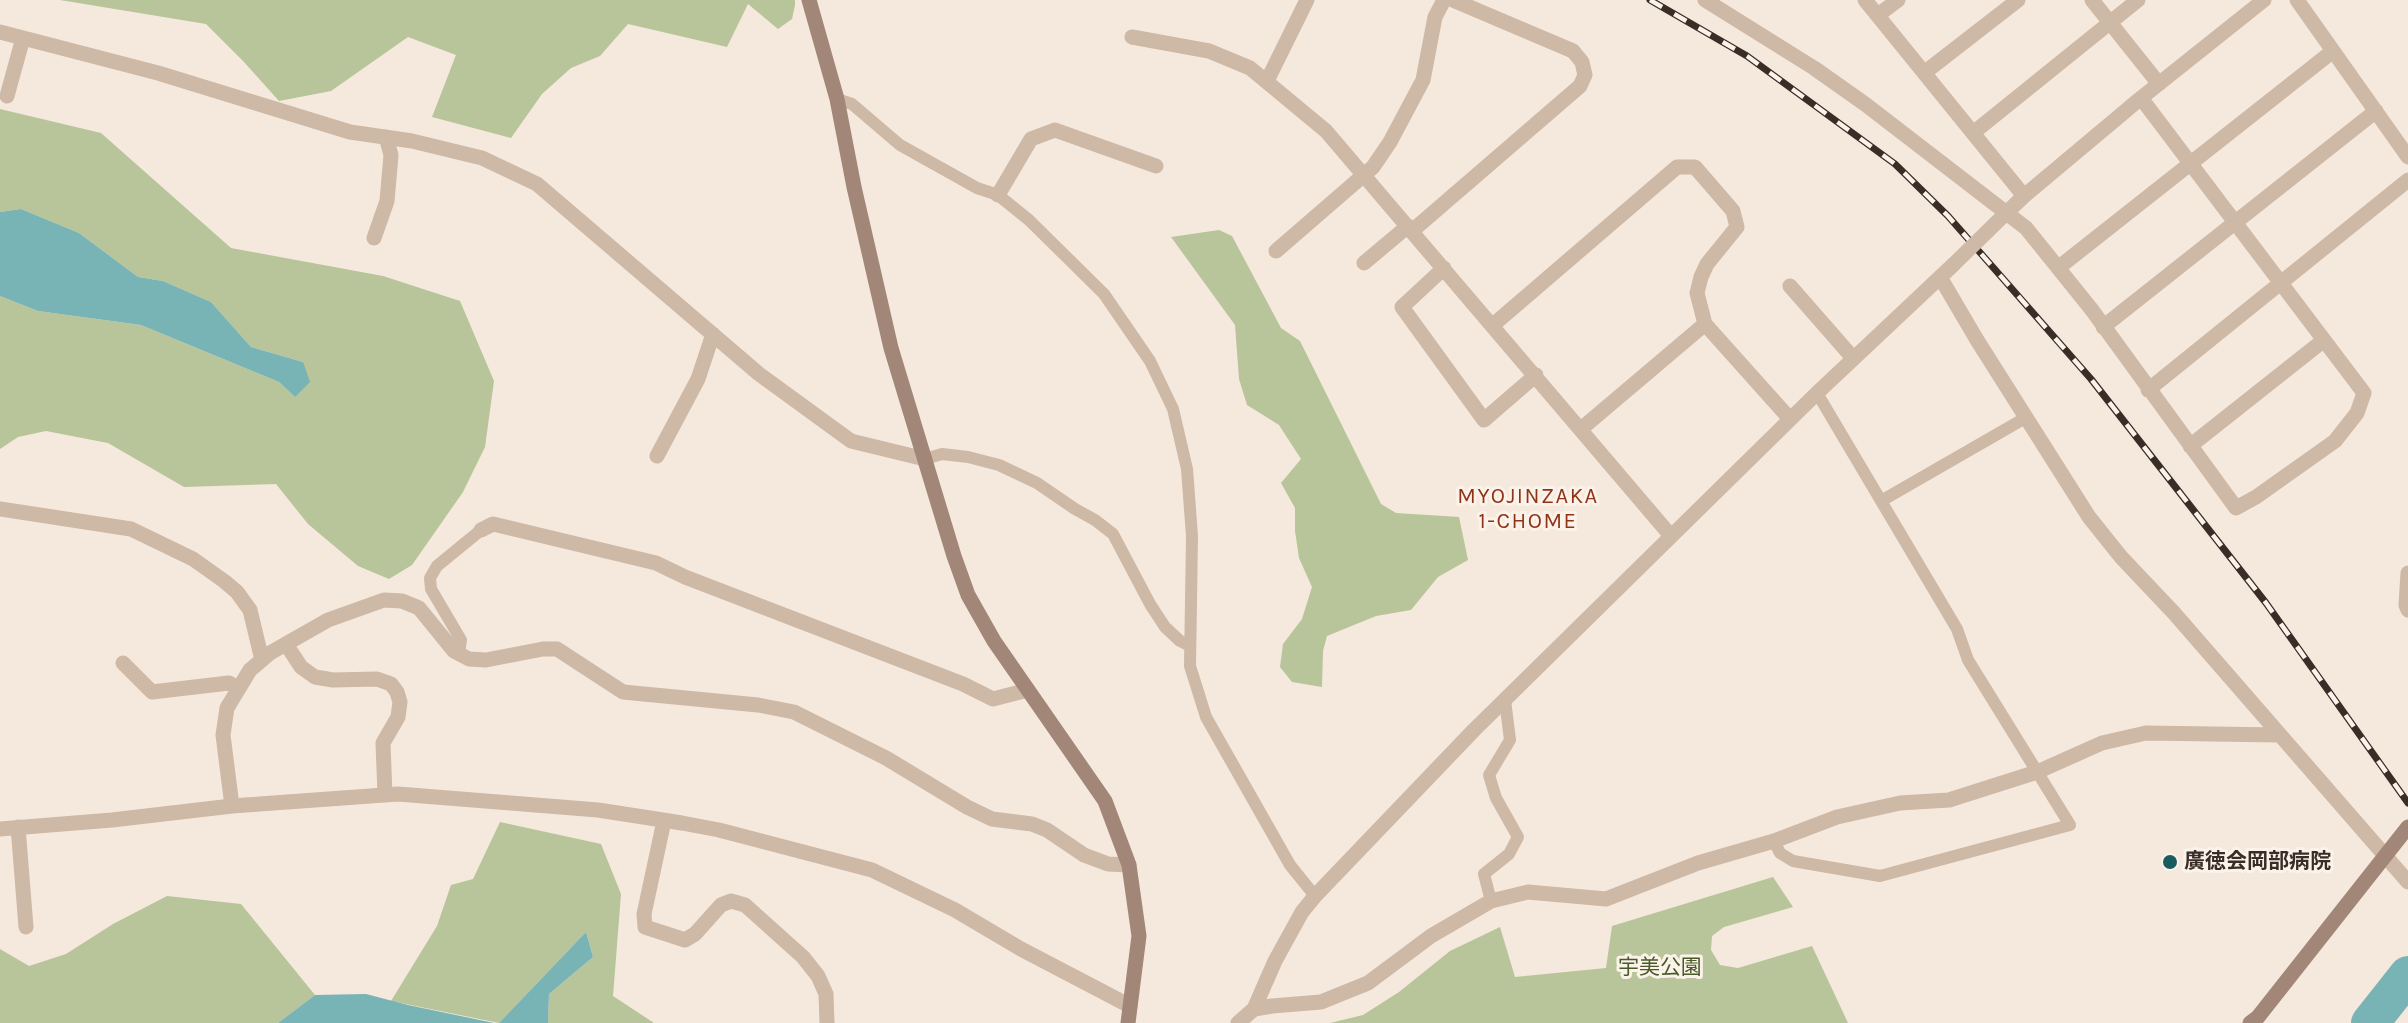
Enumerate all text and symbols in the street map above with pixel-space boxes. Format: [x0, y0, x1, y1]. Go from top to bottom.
district label: MYOJINZAKA 1-CHOME [1457, 484, 1599, 536]
place label: 廣徳会岡部病院 [2184, 849, 2331, 875]
marker: 廣徳会岡部病院 [2161, 853, 2179, 871]
park label: 宇美公園 [1618, 955, 1702, 981]

